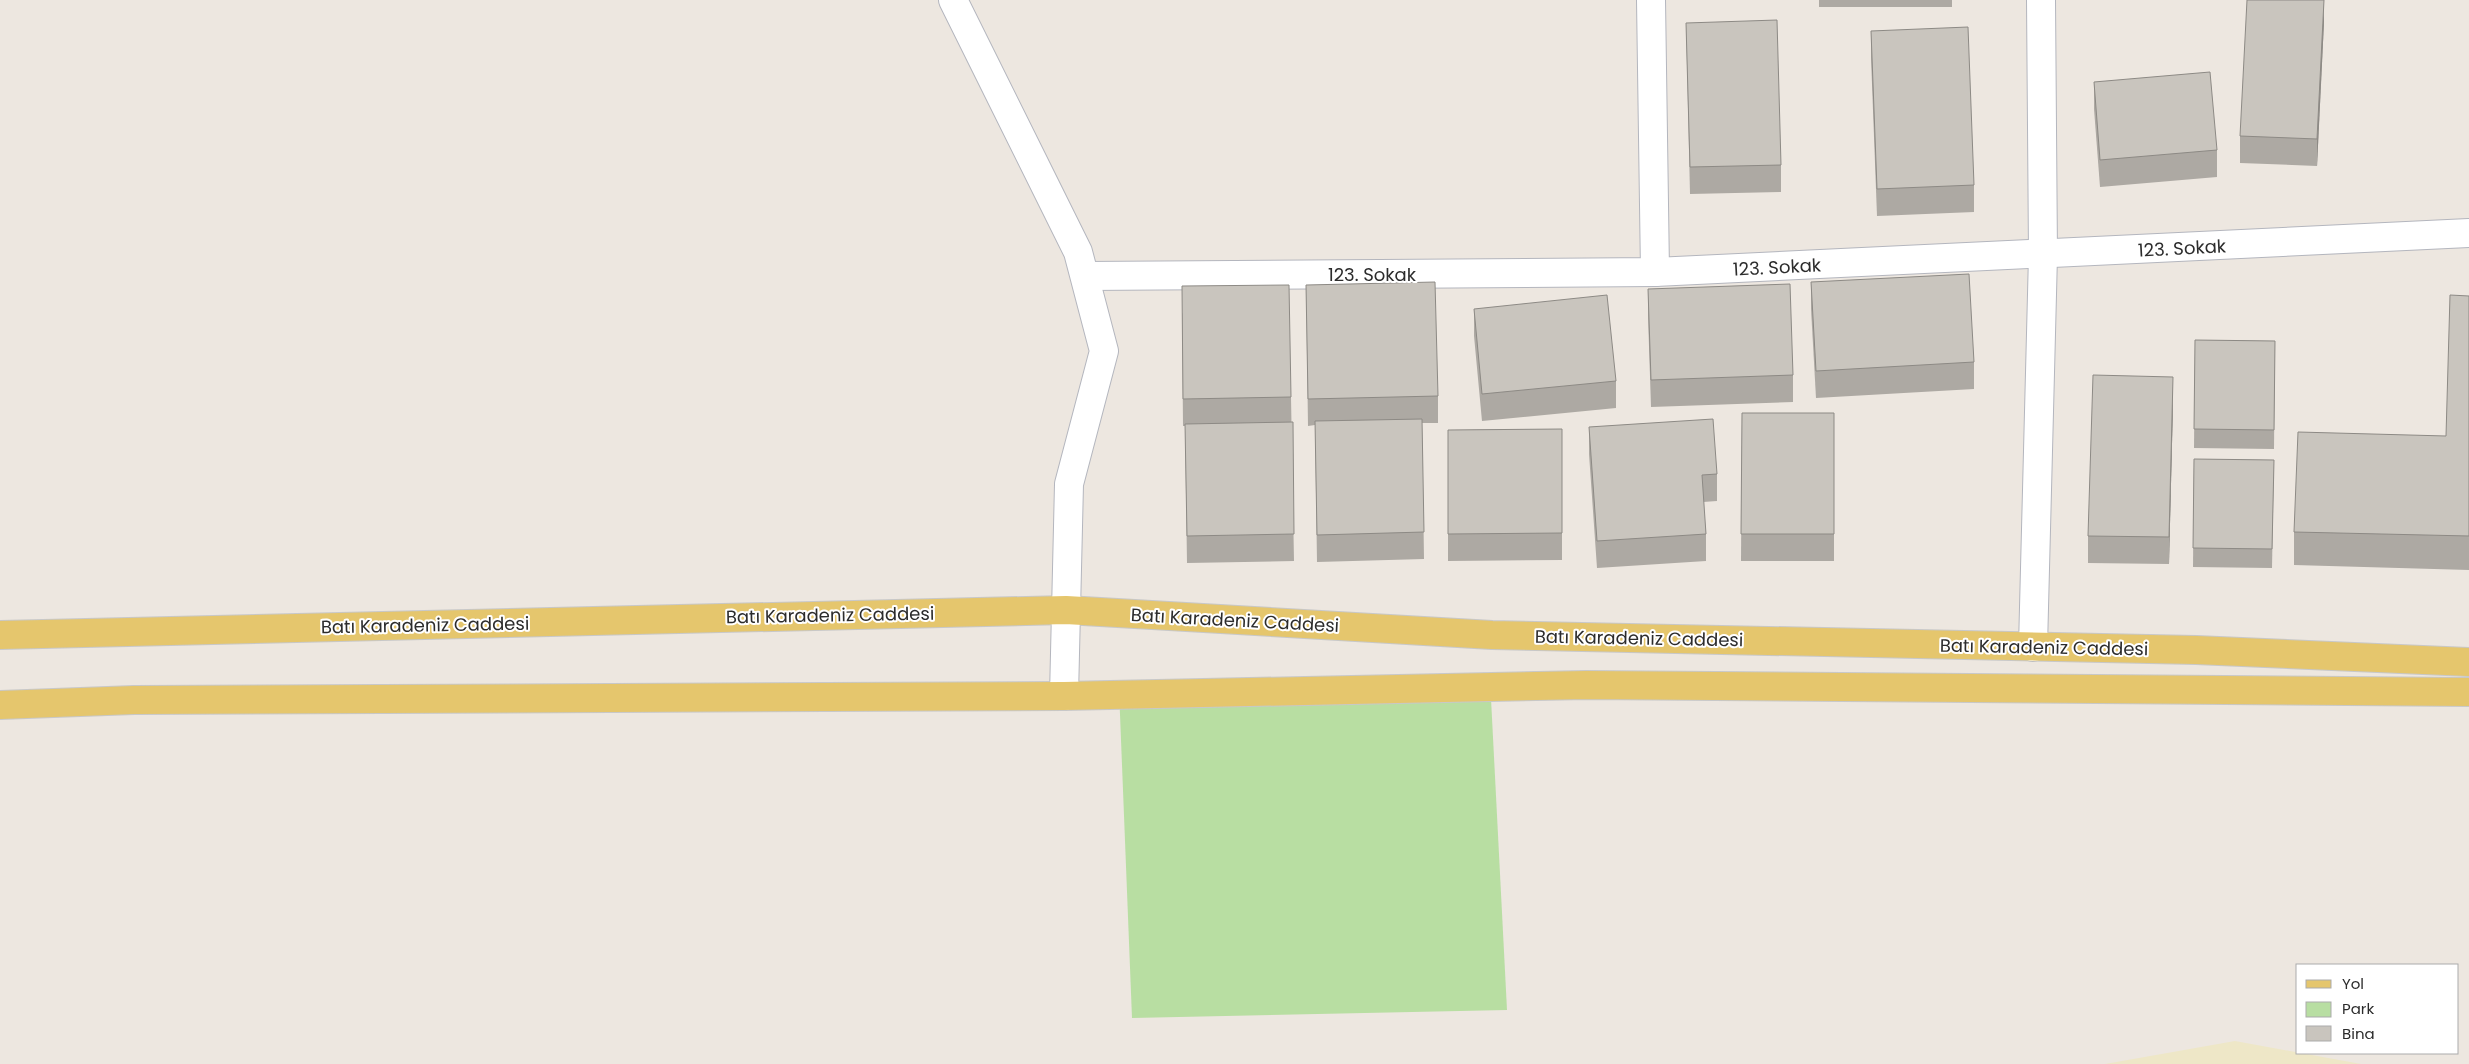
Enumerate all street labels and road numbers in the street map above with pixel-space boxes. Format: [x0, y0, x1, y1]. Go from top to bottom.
street label: 123. Sokak [2137, 233, 2227, 263]
street label: 123. Sokak [1732, 252, 1822, 282]
street label: 123. Sokak [1328, 262, 1417, 287]
street label: Batı Karadeniz Caddesi [726, 601, 934, 629]
street label: Batı Karadeniz Caddesi [1130, 602, 1340, 638]
street label: Batı Karadeniz Caddesi [321, 611, 529, 639]
street label: Batı Karadeniz Caddesi [1535, 624, 1743, 652]
street label: Batı Karadeniz Caddesi [1940, 633, 2148, 661]

